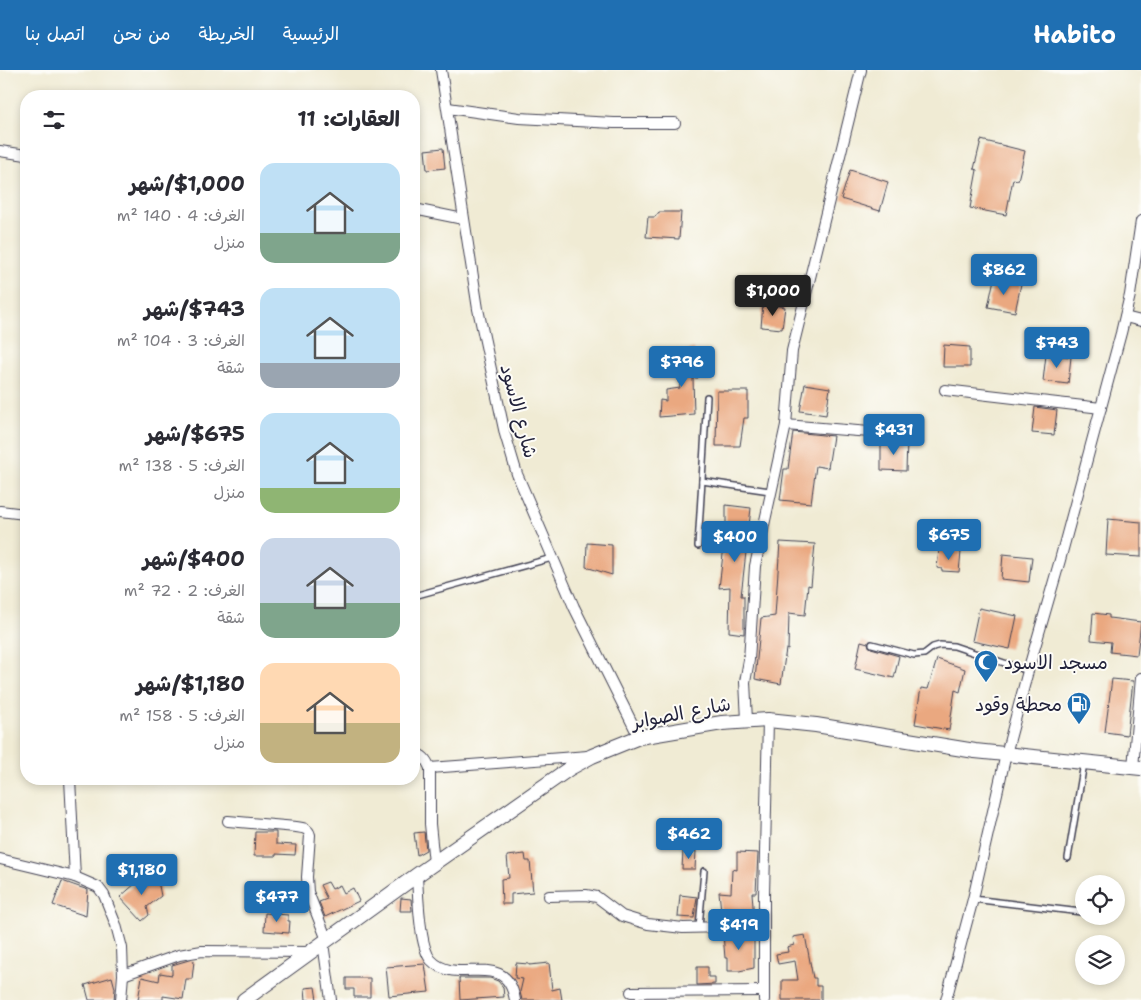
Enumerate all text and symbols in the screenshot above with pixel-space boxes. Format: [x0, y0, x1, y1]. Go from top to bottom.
text: Habito [1033, 19, 1116, 51]
text: اتصل بنا [25, 22, 85, 46]
text: من نحن [113, 22, 171, 46]
text: الخريطة [199, 22, 255, 46]
text: الرئيسية [283, 22, 339, 46]
text: العقارات: 11 [297, 105, 400, 133]
icon: filters [40, 106, 68, 134]
text: $1,000/شهر [130, 170, 245, 198]
icon: home [300, 183, 360, 243]
text: الغرف: 4 · 140 m² [117, 205, 245, 226]
text: منزل [213, 232, 245, 253]
pin: $862 [974, 254, 1034, 296]
text: $862 [982, 259, 1026, 280]
pin: $1,000 [732, 274, 814, 317]
text: $1,000 [746, 280, 800, 301]
text: $743/شهر [144, 295, 245, 323]
icon: home [300, 308, 360, 368]
pin: $743 [1027, 326, 1087, 369]
text: الغرف: 3 · 104 m² [117, 330, 245, 351]
text: $743 [1035, 332, 1079, 353]
pin: $796 [652, 346, 712, 388]
text: $796 [660, 351, 704, 372]
text: شقة [217, 357, 245, 378]
street label: شارع الاسود [494, 361, 544, 461]
pin: $431 [864, 414, 924, 456]
text: $431 [874, 419, 914, 440]
text: $675/شهر [146, 420, 245, 448]
icon: home [300, 433, 360, 493]
text: الغرف: 5 · 138 m² [118, 455, 245, 476]
text: منزل [213, 482, 245, 503]
pin: $675 [919, 518, 979, 561]
pin: $400 [705, 520, 765, 563]
text: $675 [928, 524, 970, 545]
text: $400 [713, 526, 757, 547]
text: $400/شهر [143, 545, 245, 573]
icon: home [300, 558, 360, 618]
text: الغرف: 2 · 72 m² [124, 580, 245, 601]
text: شقة [217, 607, 245, 628]
mosque icon: مسجد الاسود [973, 649, 999, 683]
place label: مسجد الاسود [1004, 650, 1108, 675]
text: $1,180/شهر [136, 670, 245, 698]
icon: home [300, 683, 360, 743]
street label: شارع الصوابر [627, 691, 733, 736]
fuel station icon: محطة وقود [1066, 691, 1092, 725]
place label: محطة وقود [975, 692, 1062, 717]
text: الغرف: 5 · 158 m² [119, 705, 245, 726]
text: منزل [213, 732, 245, 753]
pin: $462 [659, 818, 719, 860]
text: $462 [667, 823, 711, 844]
pin: $1,180 [101, 854, 183, 896]
text: $1,180 [117, 859, 167, 880]
map controls [1075, 875, 1125, 985]
button: locate [1075, 875, 1125, 925]
pin: $477 [247, 880, 307, 923]
text: $477 [255, 886, 299, 907]
pin: $419 [709, 908, 769, 951]
text: $419 [719, 914, 759, 935]
button: layers [1075, 935, 1125, 985]

